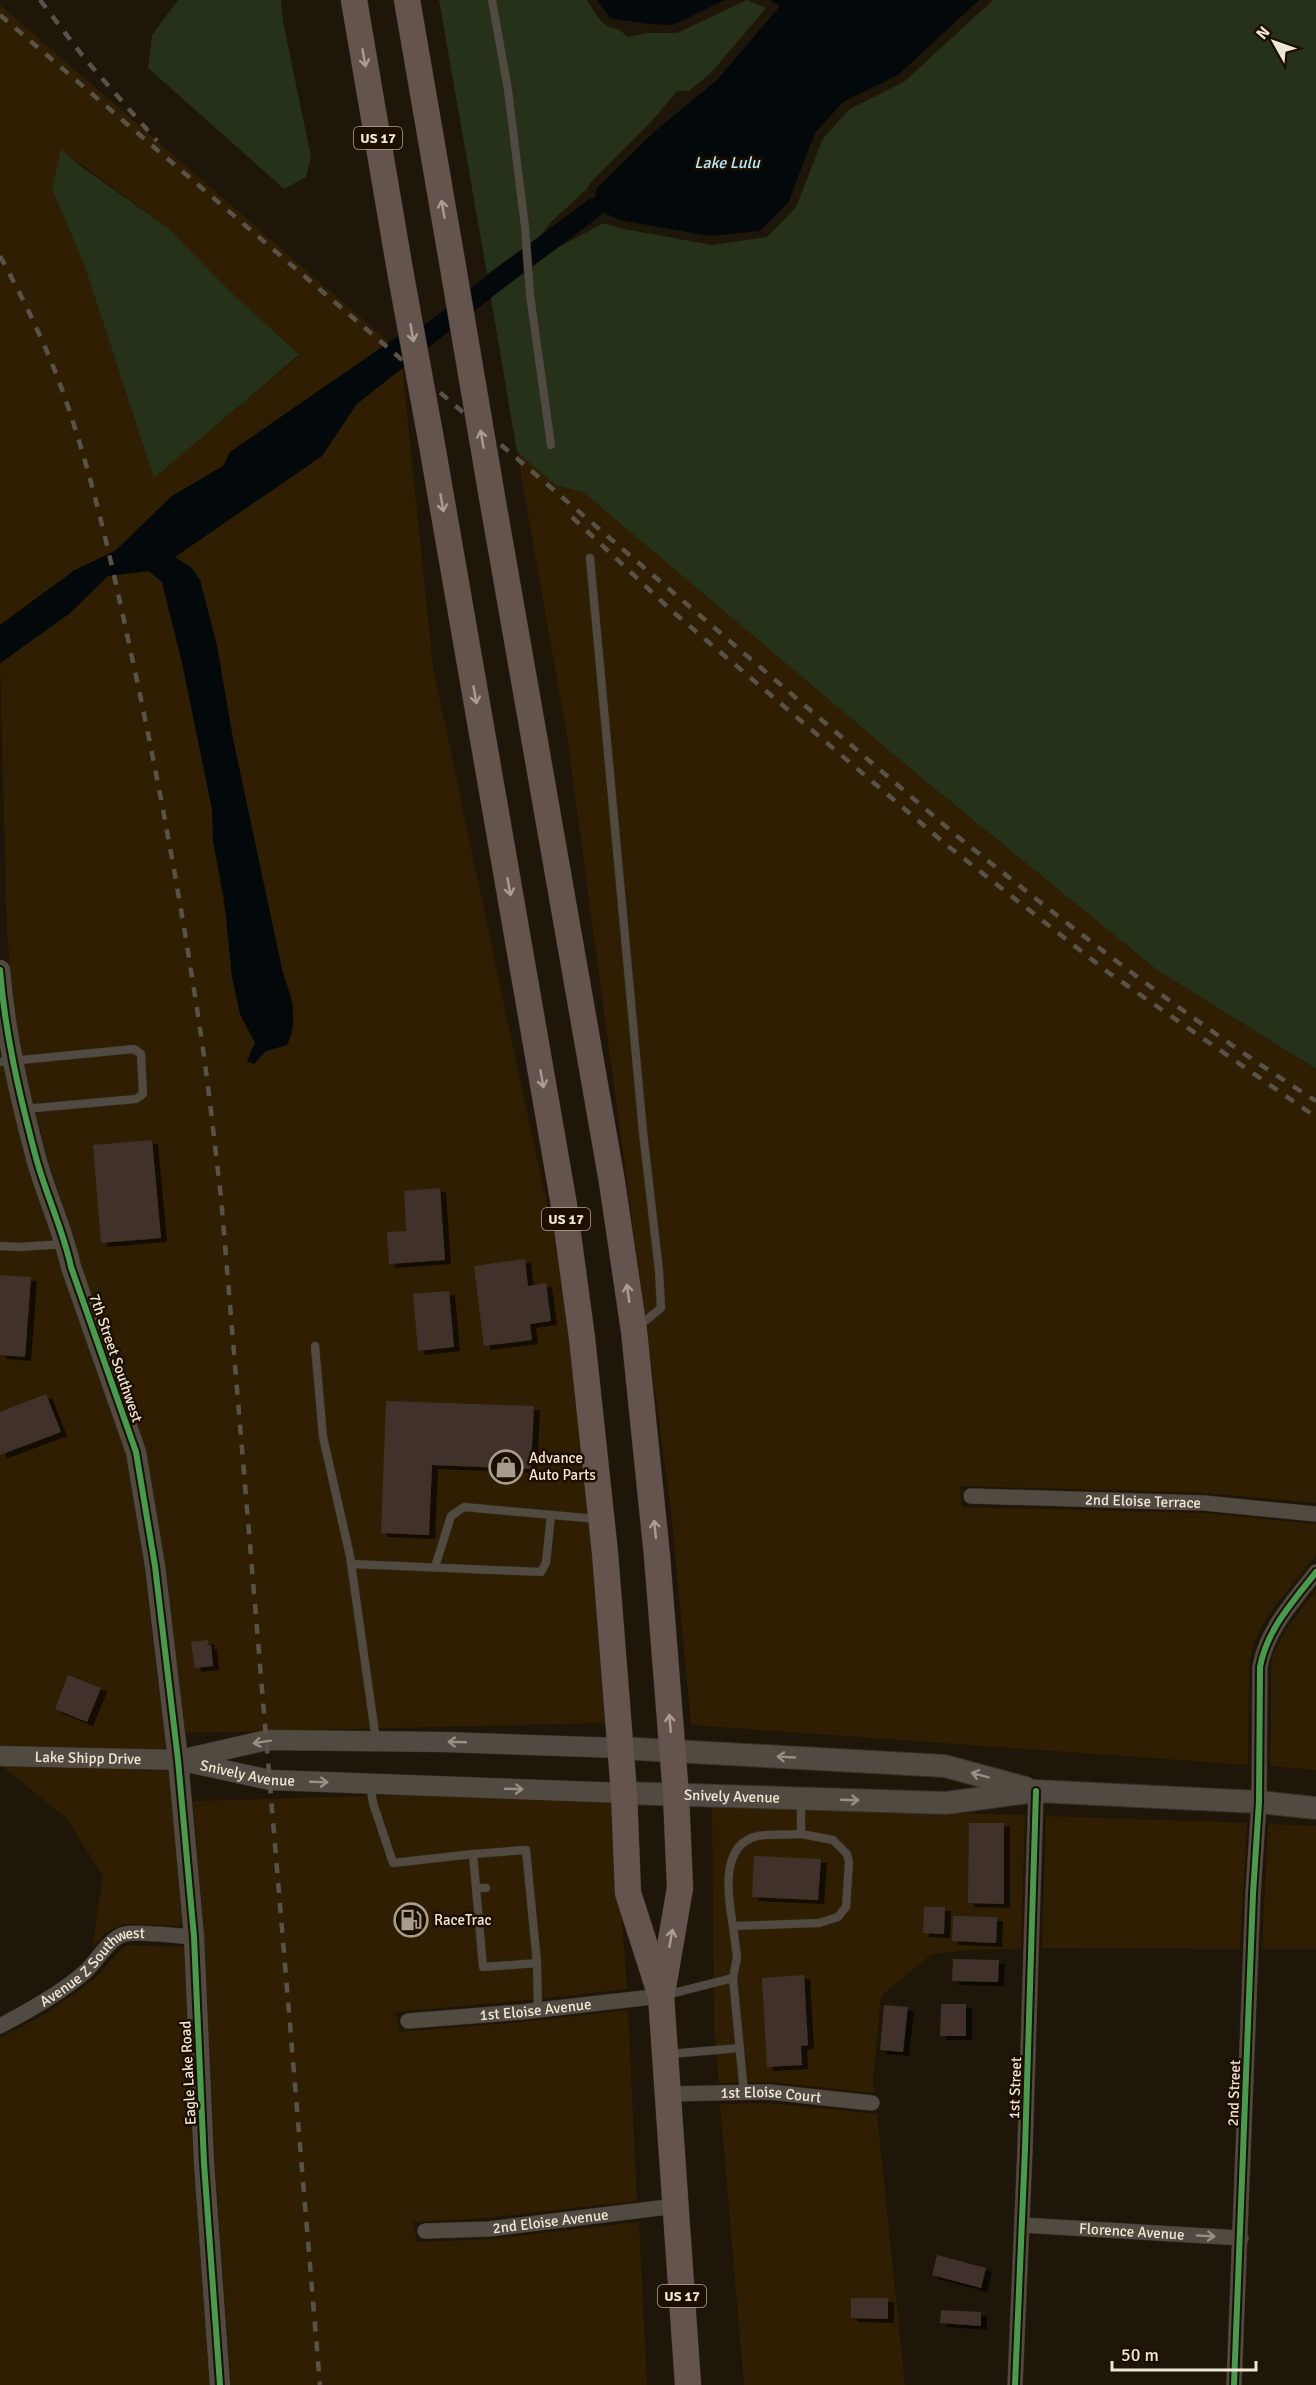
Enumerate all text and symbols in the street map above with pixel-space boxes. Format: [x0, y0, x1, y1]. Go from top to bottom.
north arrow [1244, 12, 1304, 72]
text: N [1252, 22, 1275, 44]
one-way arrow [359, 47, 370, 67]
road number: US 17 [354, 127, 402, 149]
water label: Lake Lulu [694, 153, 761, 173]
one-way arrow [437, 200, 448, 220]
one-way arrow [407, 323, 418, 343]
one-way arrow [477, 430, 488, 449]
one-way arrow [436, 492, 447, 512]
one-way arrow [470, 684, 481, 704]
one-way arrow [503, 877, 514, 896]
one-way arrow [537, 1069, 548, 1088]
road number: US 17 [542, 1208, 590, 1230]
one-way arrow [623, 1284, 634, 1304]
street label: 7th Street Southwest [86, 1291, 146, 1425]
shop icon: Advance Auto Parts [488, 1449, 524, 1485]
place label: Advance Auto Parts [529, 1449, 596, 1484]
street label: 2nd Eloise Terrace [1085, 1490, 1201, 1512]
one-way arrow [649, 1519, 660, 1539]
one-way arrow [664, 1714, 675, 1734]
one-way arrow [447, 1736, 467, 1748]
one-way arrow [253, 1737, 272, 1748]
street label: Lake Shipp Drive [34, 1748, 142, 1768]
one-way arrow [777, 1752, 797, 1763]
street label: Snively Avenue [198, 1756, 295, 1790]
one-way arrow [971, 1769, 990, 1781]
one-way arrow [308, 1776, 328, 1787]
one-way arrow [503, 1783, 523, 1795]
street label: Snively Avenue [684, 1786, 780, 1807]
one-way arrow [840, 1795, 860, 1806]
fuel station icon: RaceTrac [393, 1902, 429, 1938]
place label: RaceTrac [434, 1911, 492, 1929]
street label: Avenue Z Southwest [36, 1924, 145, 2011]
one-way arrow [666, 1929, 677, 1949]
street label: 1st Eloise Avenue [479, 1995, 592, 2024]
street label: Eagle Lake Road [176, 2020, 200, 2126]
street label: 1st Street [1005, 2057, 1025, 2119]
street label: 2nd Street [1224, 2059, 1244, 2127]
street label: 1st Eloise Court [720, 2083, 822, 2107]
street label: 2nd Eloise Avenue [492, 2205, 609, 2237]
street label: Florence Avenue [1079, 2219, 1185, 2244]
one-way arrow [1196, 2230, 1216, 2241]
road number: US 17 [658, 2285, 706, 2307]
scale bar [1112, 2334, 1256, 2372]
text: 50 m [1121, 2344, 1159, 2366]

